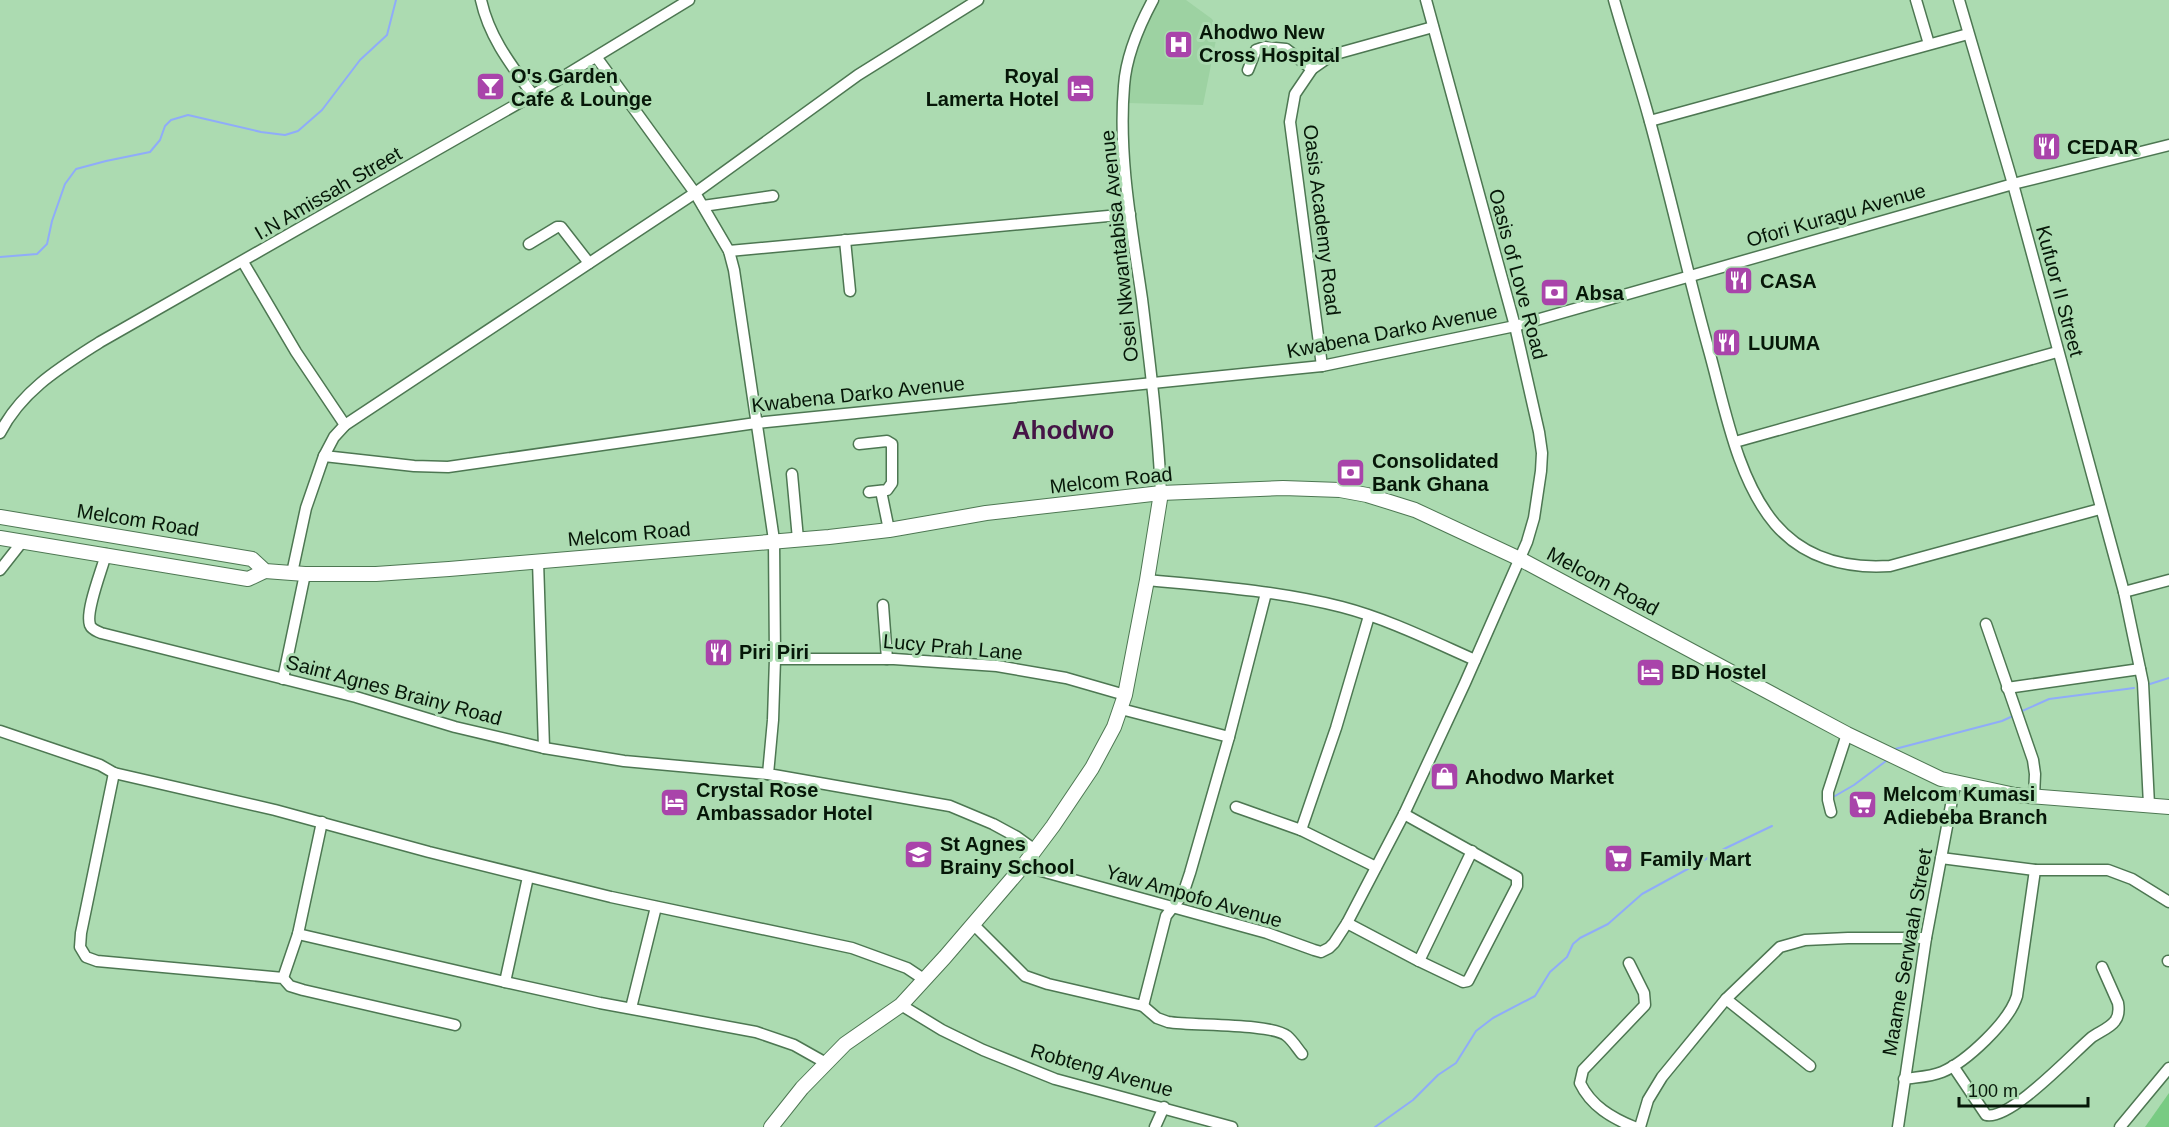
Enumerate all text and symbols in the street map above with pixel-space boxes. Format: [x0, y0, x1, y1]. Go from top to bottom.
place label: Ahodwo New Cross Hospital [1199, 21, 1340, 66]
hospital icon: Ahodwo New Cross Hospital [1162, 28, 1194, 60]
place label: O's Garden Cafe & Lounge [511, 65, 652, 110]
place label: Royal Lamerta Hotel [926, 65, 1059, 110]
bar icon: O's Garden Cafe & Lounge [474, 71, 506, 103]
hotel icon: Royal Lamerta Hotel [1064, 72, 1096, 104]
street label: Oasis Academy Road [1299, 123, 1345, 317]
street label: Osei Nkwantabisa Avenue [1096, 129, 1142, 363]
restaurant icon: CEDAR [2030, 131, 2062, 163]
place label: CEDAR [2067, 136, 2139, 158]
street label: I.N Amissah Street [251, 142, 406, 244]
street label: Ofori Kuragu Avenue [1744, 179, 1928, 251]
street label: Oasis of Love Road [1485, 186, 1551, 362]
street label: Kufuor II Street [2032, 223, 2088, 359]
restaurant icon: CASA [1723, 265, 1755, 297]
place label: CASA [1760, 270, 1817, 292]
bank icon: Absa [1538, 277, 1570, 309]
place label: Absa [1575, 282, 1625, 304]
street label: Kwabena Darko Avenue [1285, 300, 1499, 362]
restaurant icon: LUUMA [1711, 327, 1743, 359]
place label: LUUMA [1748, 332, 1820, 354]
street label: Kwabena Darko Avenue [750, 372, 966, 416]
district label: Ahodwo [1012, 415, 1114, 445]
place label: Consolidated Bank Ghana [1372, 450, 1499, 495]
bank icon: Consolidated Bank Ghana [1335, 457, 1367, 489]
street label: Melcom Road [1048, 463, 1174, 497]
street label: Melcom Road [75, 499, 201, 541]
street label: Melcom Road [567, 518, 691, 550]
street label: Melcom Road [1543, 542, 1663, 620]
street label: Lucy Prah Lane [882, 630, 1024, 664]
restaurant icon: Piri Piri [702, 636, 734, 668]
place label: Piri Piri [739, 641, 809, 663]
street label: Saint Agnes Brainy Road [284, 651, 504, 729]
hotel icon: BD Hostel [1634, 656, 1666, 688]
place label: BD Hostel [1671, 661, 1767, 683]
shop icon: Ahodwo Market [1428, 761, 1460, 793]
place label: Ahodwo Market [1465, 766, 1614, 788]
place label: Crystal Rose Ambassador Hotel [696, 779, 873, 824]
place label: Melcom Kumasi Adiebeba Branch [1883, 783, 2047, 828]
hotel icon: Crystal Rose Ambassador Hotel [659, 786, 691, 818]
supermarket icon: Melcom Kumasi Adiebeba Branch [1846, 789, 1878, 821]
place label: St Agnes Brainy School [940, 833, 1074, 878]
school or university icon: St Agnes Brainy School [903, 839, 935, 871]
supermarket icon: Family Mart [1603, 843, 1635, 875]
street label: Maame Serwaah Street [1878, 846, 1936, 1057]
place label: Family Mart [1640, 848, 1751, 870]
street label: Yaw Ampofo Avenue [1103, 860, 1285, 932]
street label: Robteng Avenue [1028, 1039, 1176, 1101]
scale bar [1959, 1070, 2088, 1108]
text: 100 m [1968, 1081, 2018, 1101]

